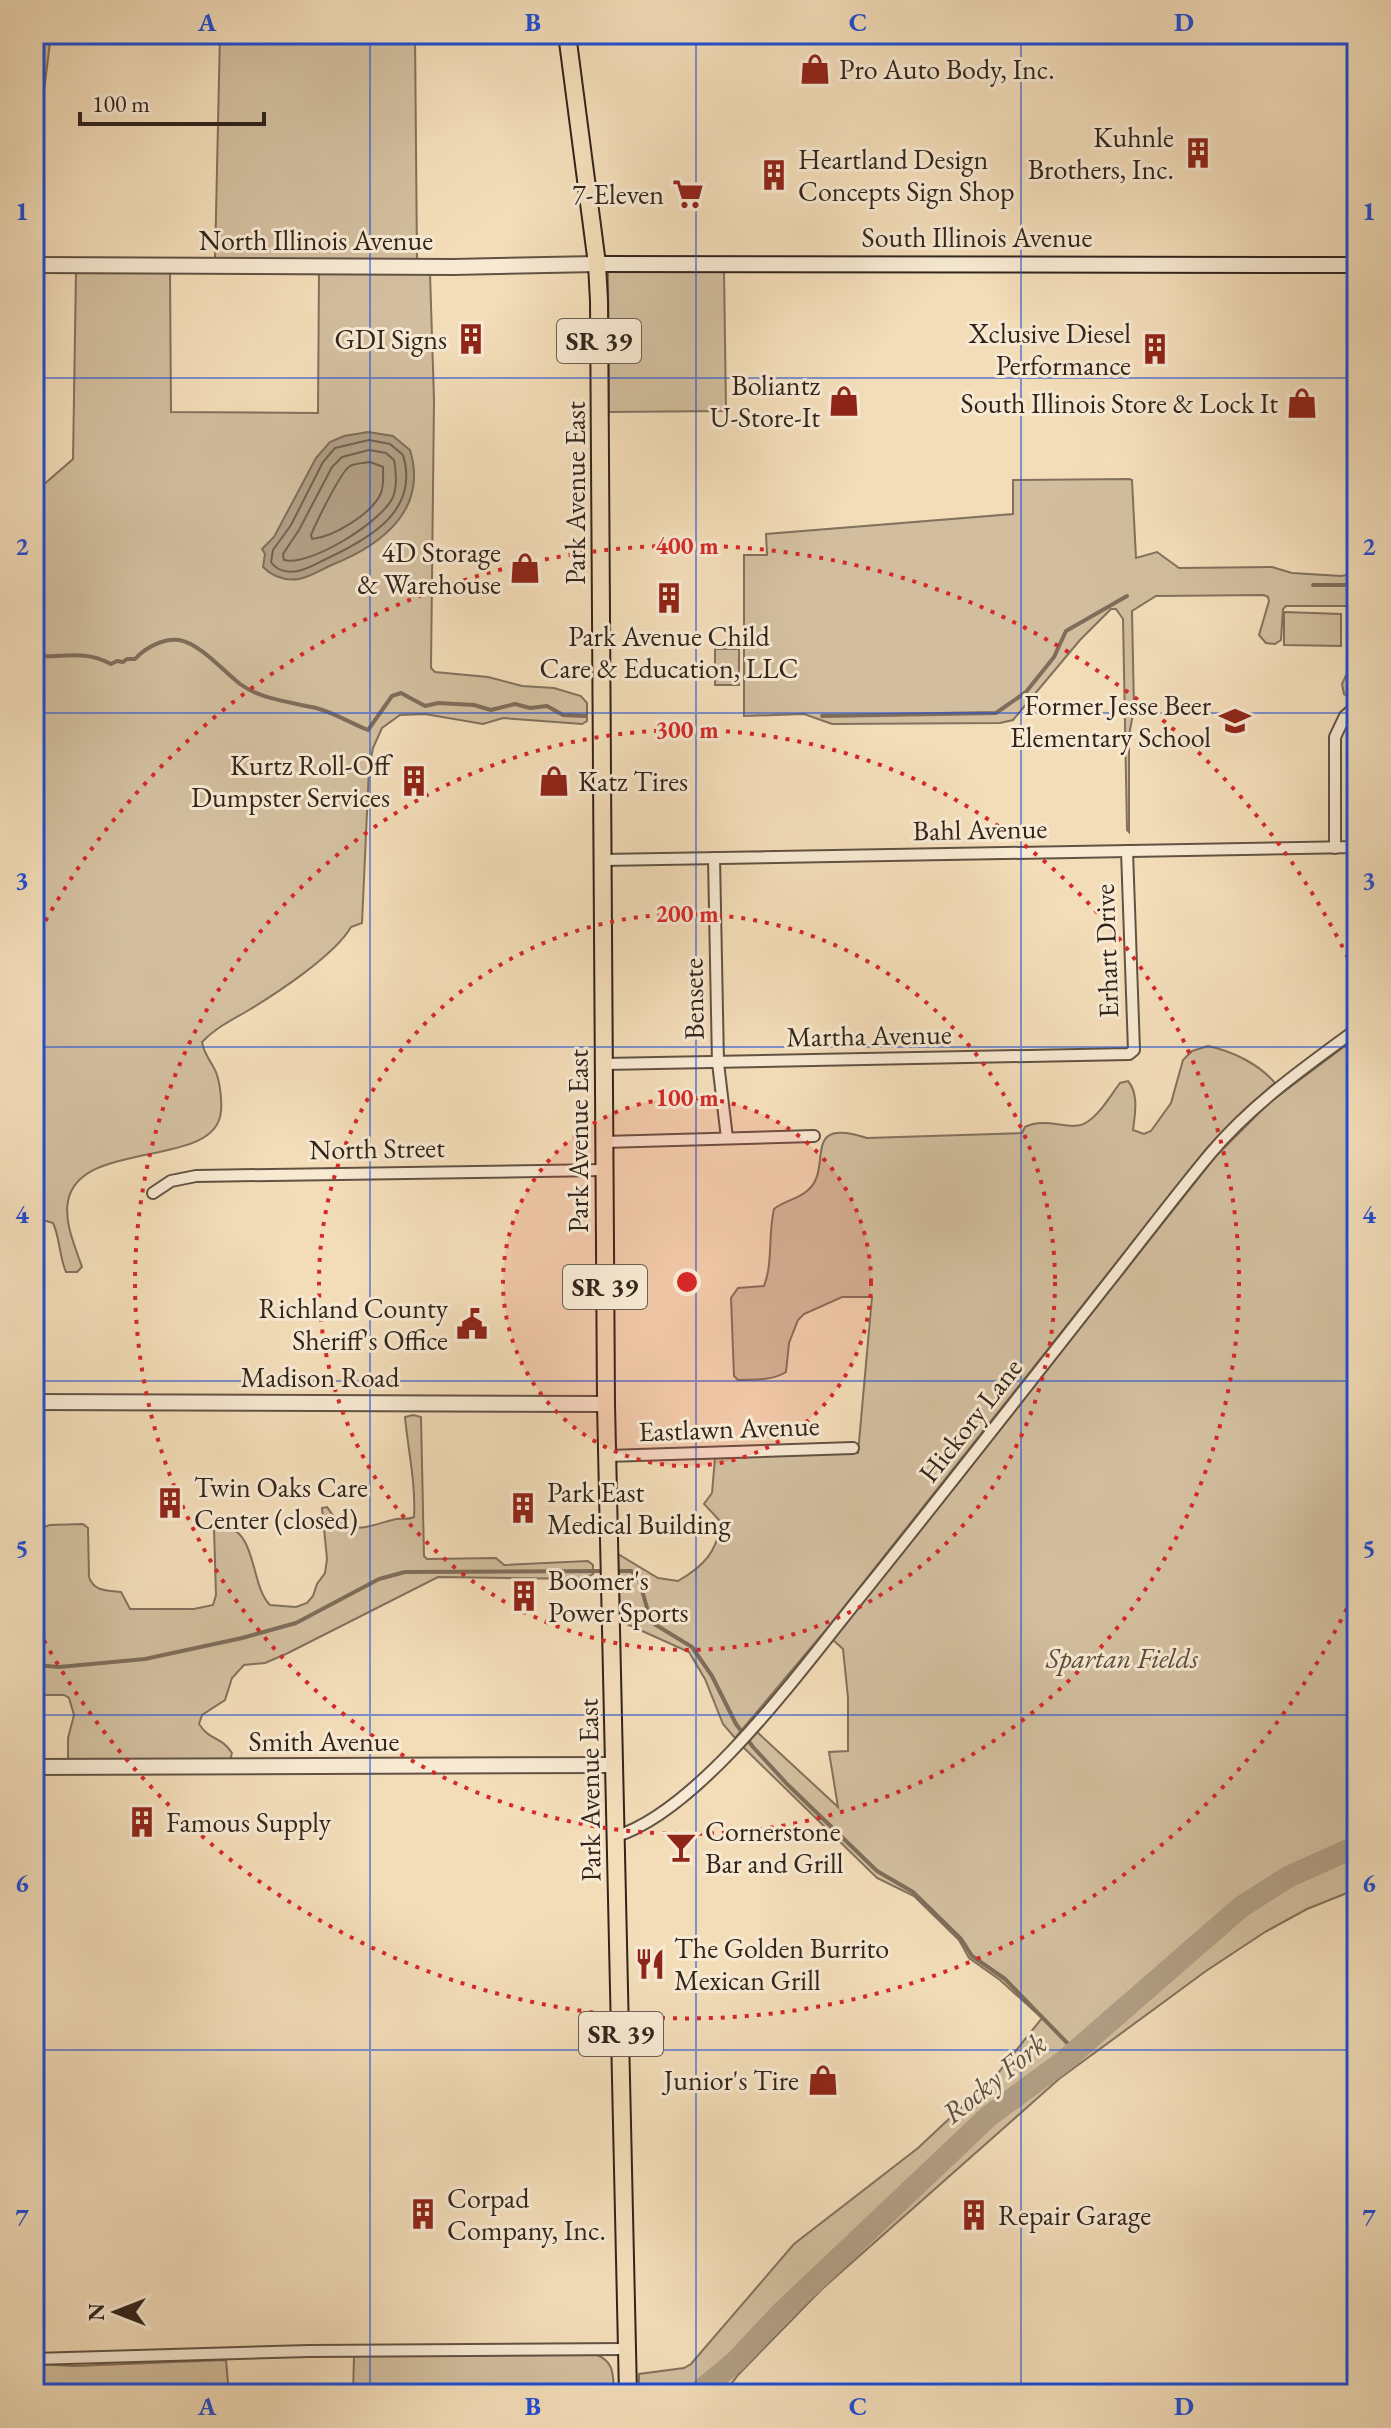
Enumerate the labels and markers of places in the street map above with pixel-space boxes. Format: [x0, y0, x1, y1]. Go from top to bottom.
place label: Pro Auto Body, Inc. [839, 51, 1055, 87]
shop icon: Pro Auto Body, Inc. [798, 52, 832, 86]
place label: Kuhnle Brothers, Inc. [1028, 119, 1174, 187]
building icon: Kuhnle Brothers, Inc. [1181, 136, 1215, 170]
place label: Heartland Design Concepts Sign Shop [798, 141, 1015, 209]
building icon: Heartland Design Concepts Sign Shop [757, 158, 791, 192]
place label: 7-Eleven [572, 176, 664, 212]
supermarket icon: 7-Eleven [671, 177, 705, 211]
place label: Xclusive Diesel Performance [968, 315, 1131, 383]
place label: GDI Signs [334, 321, 447, 357]
building icon: GDI Signs [454, 322, 488, 356]
building icon: Xclusive Diesel Performance [1138, 332, 1172, 366]
place label: Boliantz U-Store-It [710, 367, 820, 435]
shop icon: Boliantz U-Store-It [827, 384, 861, 418]
place label: South Illinois Store & Lock It [961, 385, 1278, 421]
shop icon: South Illinois Store & Lock It [1285, 386, 1319, 420]
place label: 4D Storage & Warehouse [357, 534, 501, 602]
shop icon: 4D Storage & Warehouse [508, 551, 542, 585]
building icon: Park Avenue Child Care & Education, LLC [652, 581, 686, 615]
place label: Park Avenue Child Care & Education, LLC [540, 618, 798, 686]
place label: Former Jesse Beer Elementary School [1010, 687, 1212, 755]
school or university icon: Former Jesse Beer Elementary School [1218, 704, 1252, 738]
place label: Kurtz Roll-Off Dumpster Services [191, 747, 393, 815]
place label: Katz Tires [578, 763, 688, 799]
building icon: Kurtz Roll-Off Dumpster Services [397, 764, 431, 798]
shop icon: Katz Tires [537, 764, 571, 798]
centre of rings [673, 1268, 701, 1296]
place label: Richland County Sheriff's Office [259, 1290, 449, 1358]
public building icon: Richland County Sheriff's Office [455, 1307, 489, 1341]
place label: Twin Oaks Care Center (closed) [194, 1469, 368, 1537]
place label: Park East Medical Building [547, 1474, 731, 1542]
building icon: Twin Oaks Care Center (closed) [153, 1486, 187, 1520]
building icon: Park East Medical Building [506, 1491, 540, 1525]
place label: Boomer's Power Sports [548, 1562, 688, 1630]
building icon: Boomer's Power Sports [507, 1579, 541, 1613]
place label: Famous Supply [166, 1804, 332, 1840]
building icon: Famous Supply [125, 1805, 159, 1839]
place label: Cornerstone Bar and Grill [705, 1813, 844, 1881]
bar icon: Cornerstone Bar and Grill [664, 1830, 698, 1864]
place label: The Golden Burrito Mexican Grill [674, 1930, 889, 1998]
restaurant icon: The Golden Burrito Mexican Grill [633, 1947, 667, 1981]
place label: Junior's Tire [662, 2062, 799, 2098]
shop icon: Junior's Tire [806, 2063, 840, 2097]
place label: Corpad Company, Inc. [447, 2180, 606, 2248]
building icon: Corpad Company, Inc. [406, 2197, 440, 2231]
place label: Repair Garage [998, 2197, 1151, 2233]
building icon: Repair Garage [957, 2198, 991, 2232]

